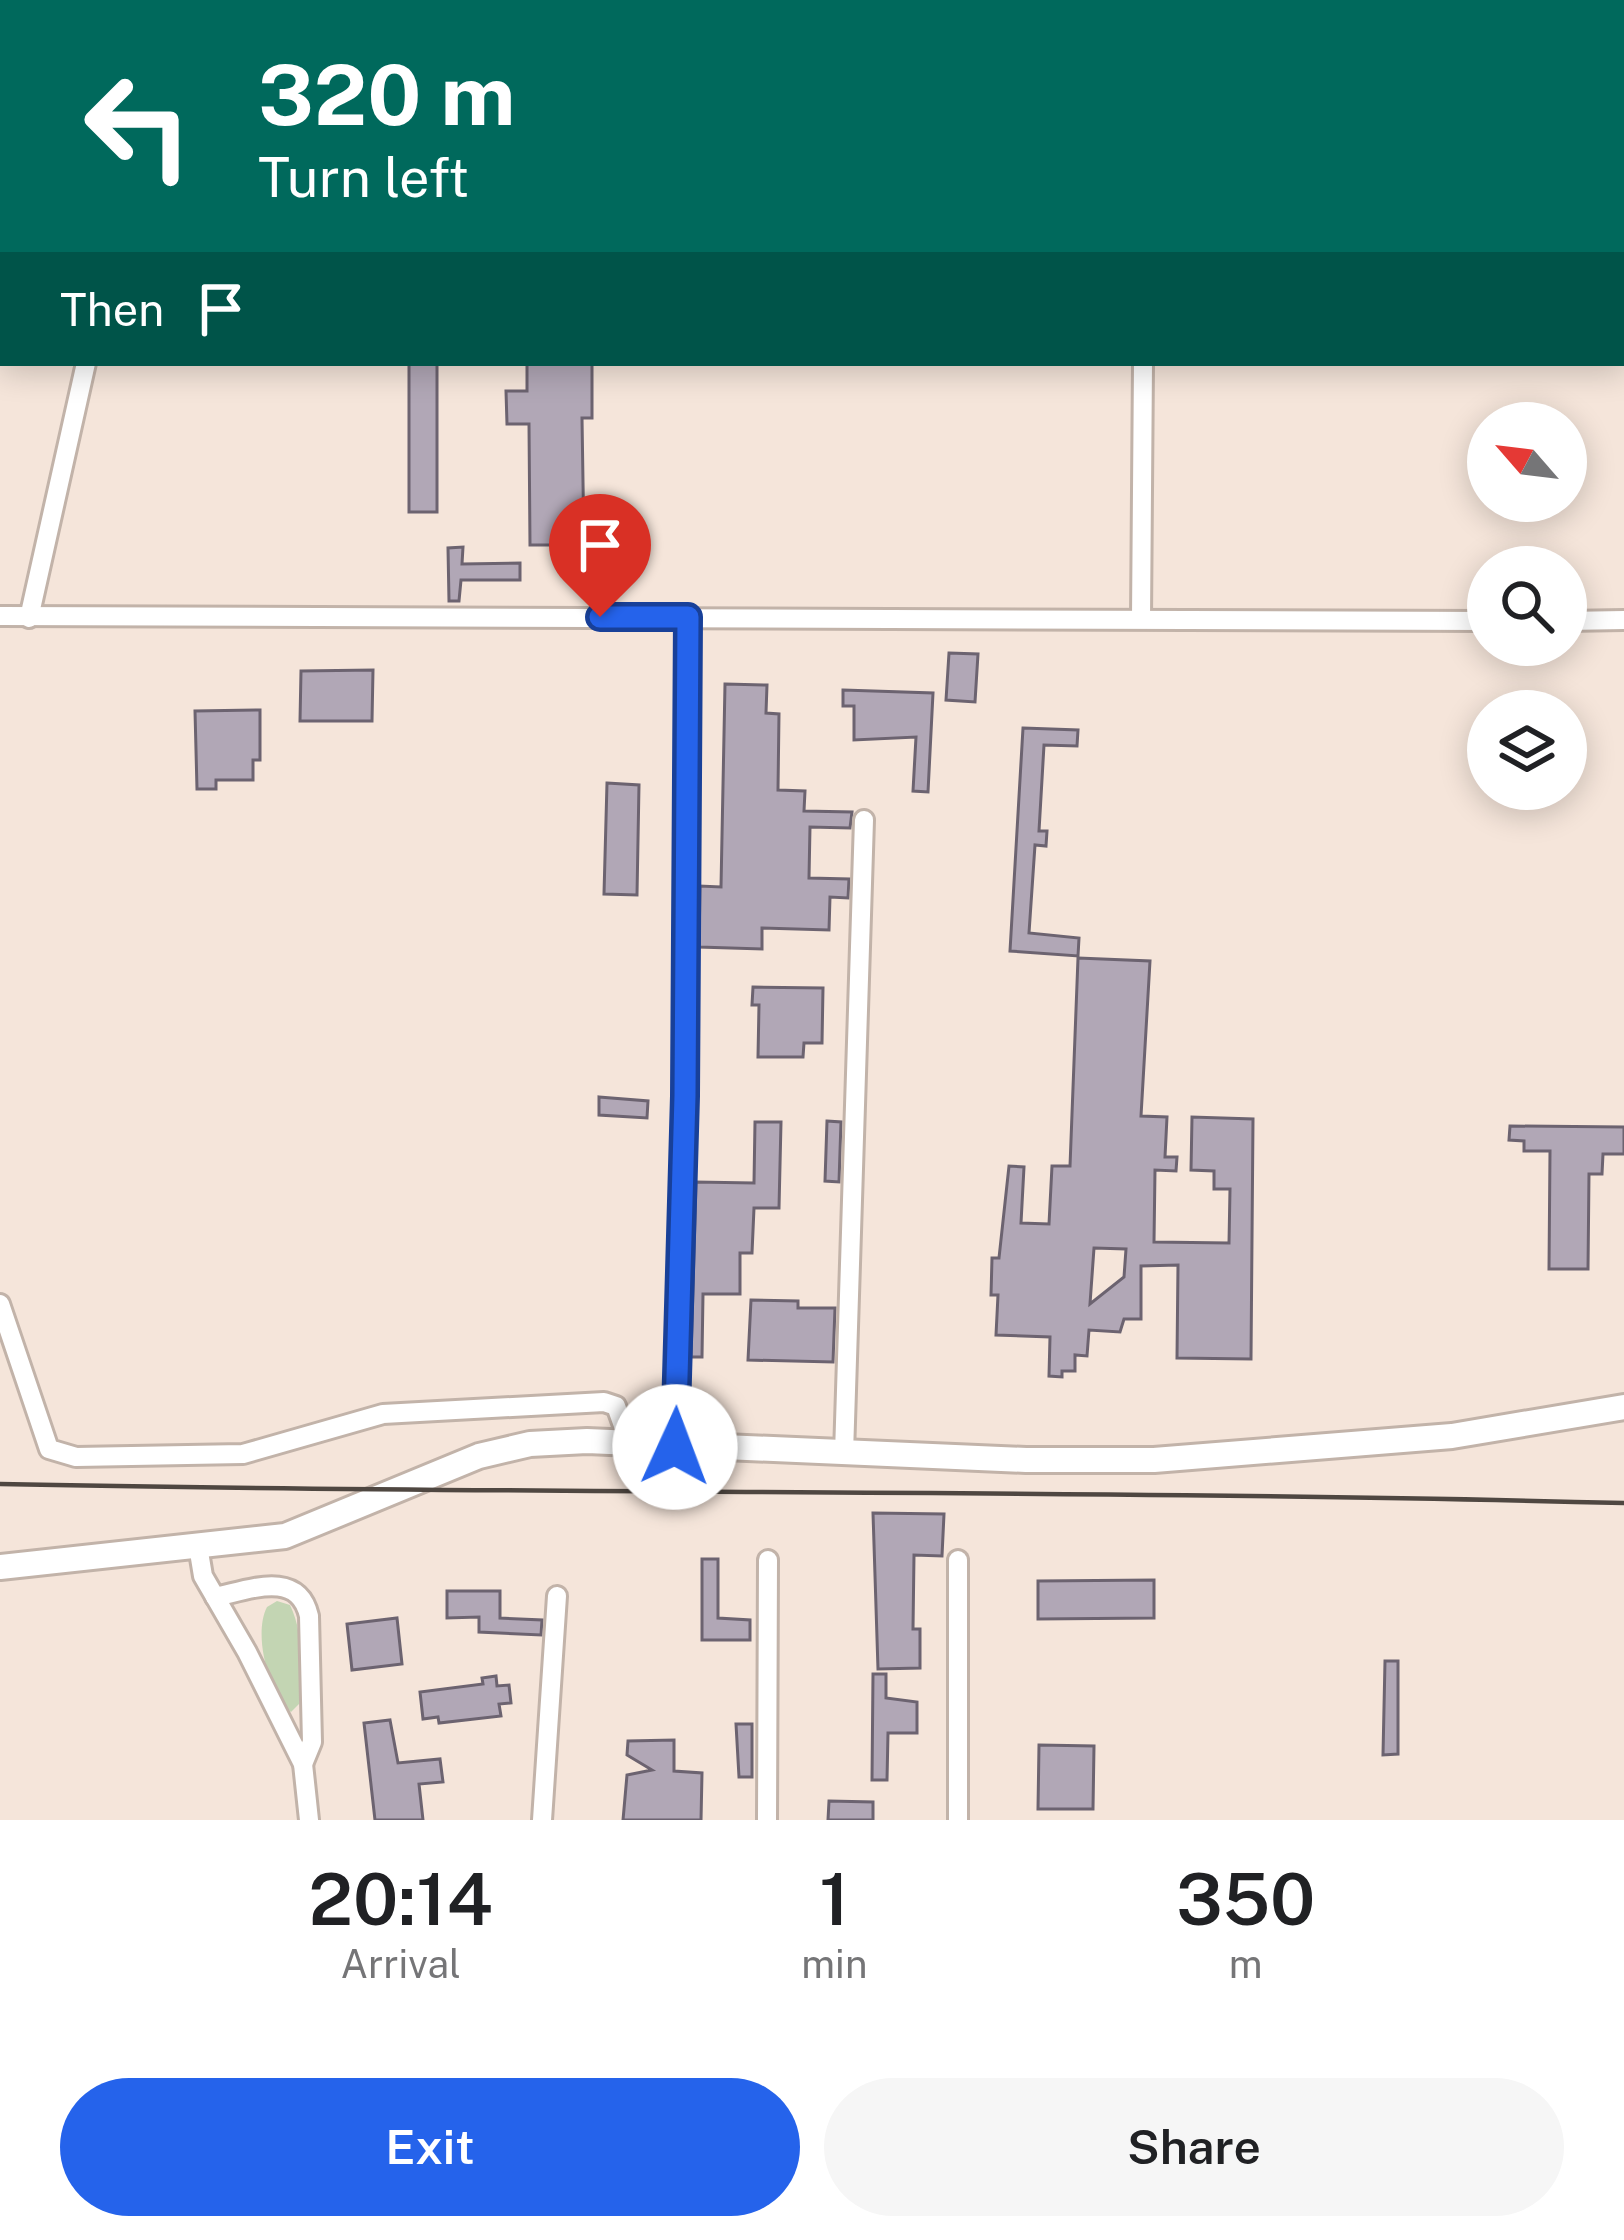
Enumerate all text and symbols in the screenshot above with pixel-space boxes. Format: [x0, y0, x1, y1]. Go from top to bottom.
text: 320 m [258, 45, 516, 144]
icon: left [60, 48, 216, 204]
text: Turn left [258, 146, 469, 209]
icon: arrive [188, 276, 254, 342]
text: Then [60, 283, 164, 336]
north arrow [1467, 402, 1587, 522]
map controls [1467, 402, 1587, 810]
pin [549, 494, 651, 617]
icon: arrive [567, 512, 633, 578]
button: search [1467, 546, 1587, 666]
button: layers [1467, 690, 1587, 810]
position arrow [612, 1384, 738, 1510]
text: 20:14 [309, 1857, 493, 1941]
text: 1 [819, 1857, 849, 1941]
text: 350 [1176, 1857, 1315, 1941]
text: Arrival [340, 1941, 461, 1987]
text: min [801, 1941, 867, 1987]
text: m [1229, 1941, 1263, 1987]
button: Exit [60, 2078, 800, 2216]
button: Share [824, 2078, 1564, 2216]

